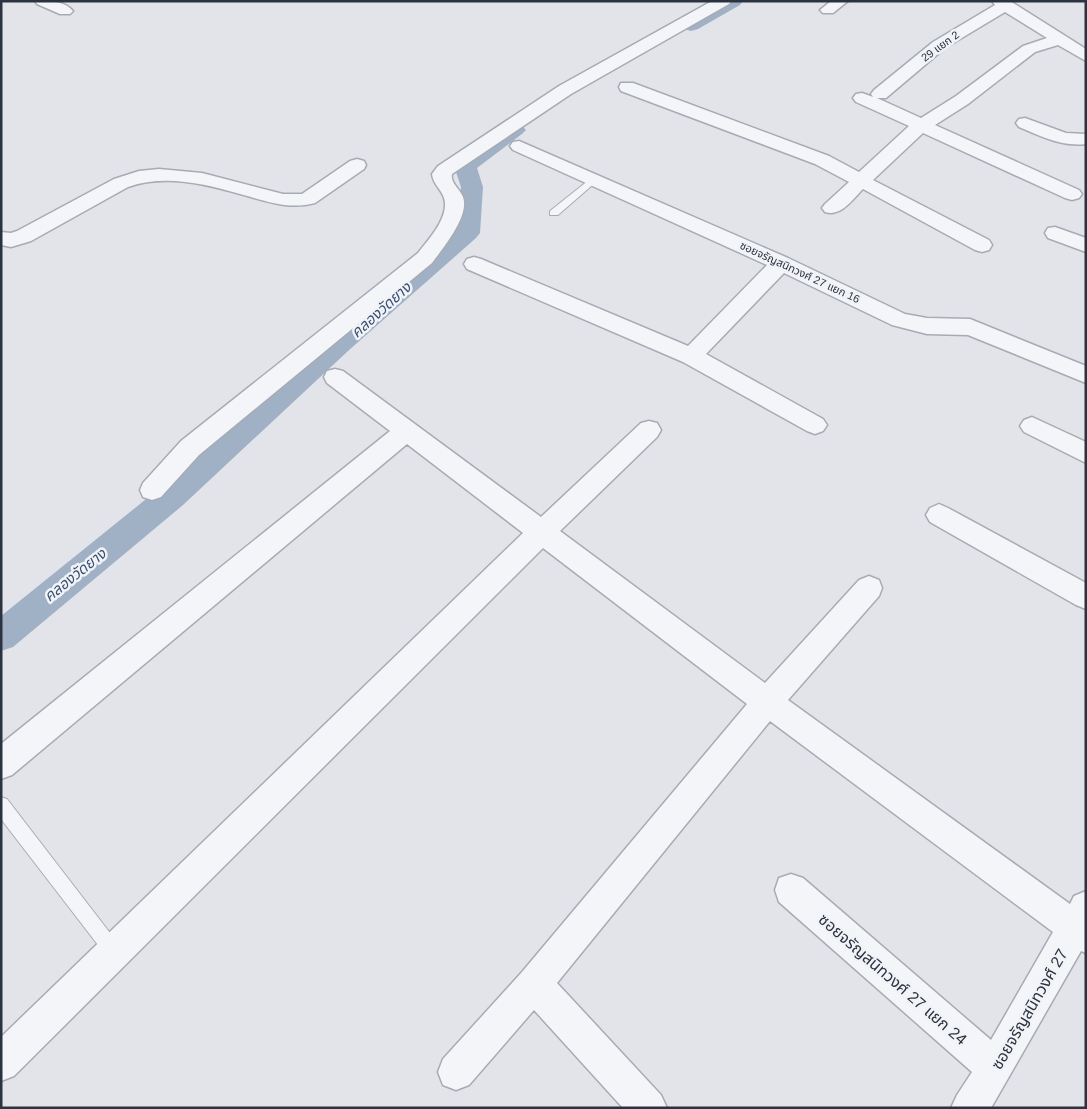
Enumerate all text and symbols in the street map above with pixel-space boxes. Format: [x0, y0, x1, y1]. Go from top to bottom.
street label: 29 แยก 2 [919, 28, 961, 64]
street label: ซอยจรัญสนิทวงศ์ 27 แยก 16 [738, 239, 862, 305]
water label: คลองวัดยาง [347, 278, 415, 341]
water label: คลองวัดยาง [41, 544, 110, 605]
street label: ซอยจรัญสนิทวงศ์ 27 แยก 24 [815, 911, 970, 1048]
street label: ซอยจรัญสนิทวงศ์ 27 [988, 946, 1071, 1072]

